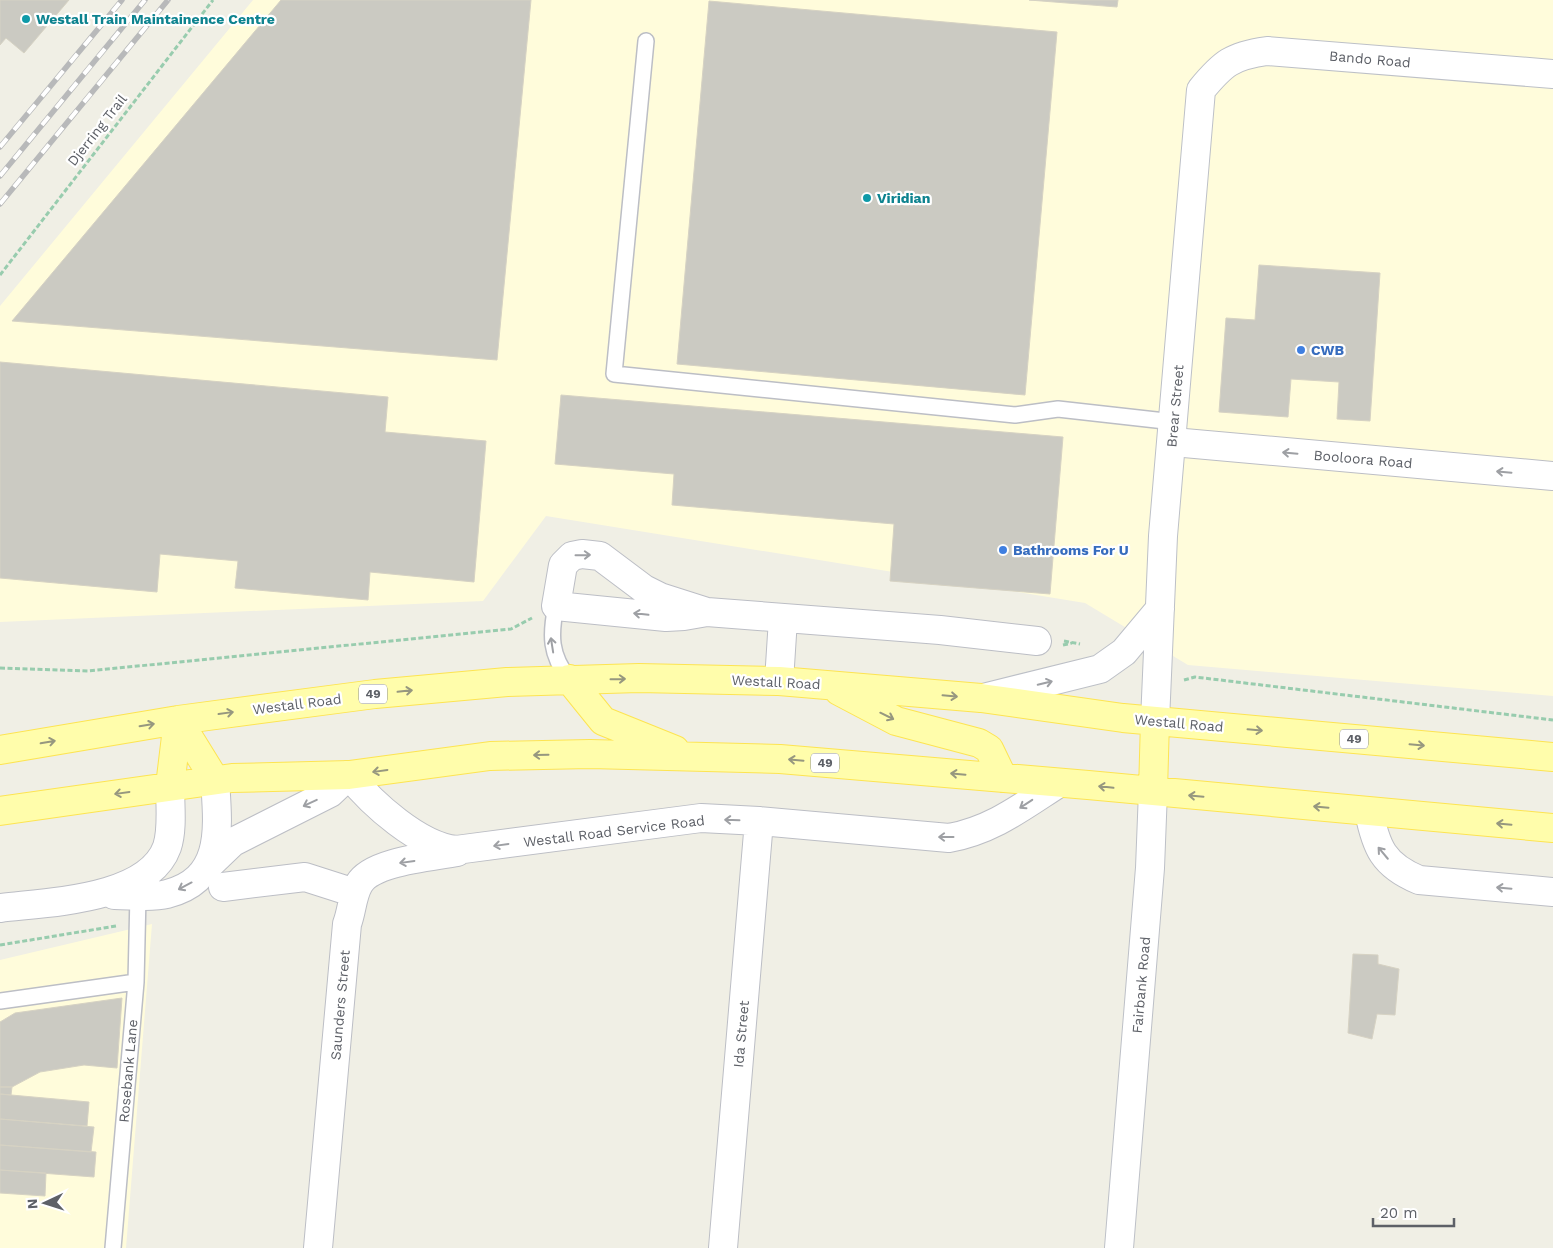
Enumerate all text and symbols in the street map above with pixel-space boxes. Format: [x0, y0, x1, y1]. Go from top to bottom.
place label: Westall Train Maintainence Centre [36, 11, 275, 27]
marker: Westall Train Maintainence Centre [20, 13, 32, 25]
street label: Bando Road [1329, 47, 1411, 71]
street label: Djerring Trail [64, 90, 130, 169]
place label: Viridian [877, 190, 930, 206]
marker: Viridian [861, 192, 873, 204]
place label: CWB [1311, 342, 1344, 358]
marker: CWB [1295, 344, 1307, 356]
street label: Brear Street [1163, 364, 1187, 448]
street label: Booloora Road [1313, 447, 1413, 471]
one-way arrow [1283, 448, 1299, 457]
one-way arrow [1497, 467, 1513, 477]
place label: Bathrooms For U [1013, 542, 1129, 558]
marker: Bathrooms For U [997, 544, 1009, 556]
one-way arrow [575, 550, 591, 560]
one-way arrow [633, 610, 649, 619]
one-way arrow [547, 637, 557, 653]
street label: Westall Road [731, 672, 821, 692]
one-way arrow [609, 674, 625, 683]
one-way arrow [1037, 678, 1053, 687]
road number: 49 [359, 684, 387, 704]
one-way arrow [397, 686, 413, 695]
street label: Westall Road [252, 691, 342, 717]
one-way arrow [941, 691, 957, 701]
one-way arrow [218, 708, 234, 718]
street label: Westall Road [1134, 711, 1224, 735]
one-way arrow [879, 712, 894, 721]
one-way arrow [138, 720, 154, 730]
one-way arrow [1247, 725, 1263, 735]
road number: 49 [1340, 730, 1368, 749]
one-way arrow [40, 736, 56, 746]
one-way arrow [1409, 740, 1425, 750]
one-way arrow [534, 750, 550, 760]
road number: 49 [811, 754, 839, 772]
one-way arrow [788, 756, 804, 765]
one-way arrow [372, 766, 388, 776]
one-way arrow [950, 770, 966, 779]
one-way arrow [1098, 782, 1114, 792]
one-way arrow [114, 788, 130, 798]
one-way arrow [1189, 791, 1205, 800]
one-way arrow [303, 799, 318, 808]
one-way arrow [1019, 799, 1033, 809]
one-way arrow [1313, 802, 1329, 812]
street label: Westall Road Service Road [522, 812, 706, 850]
one-way arrow [724, 815, 740, 824]
one-way arrow [1497, 819, 1513, 829]
one-way arrow [939, 832, 955, 842]
one-way arrow [494, 841, 510, 851]
one-way arrow [1378, 847, 1389, 860]
one-way arrow [399, 857, 415, 867]
one-way arrow [178, 882, 193, 891]
one-way arrow [1497, 883, 1513, 892]
street label: Fairbank Road [1129, 936, 1153, 1034]
street label: Saunders Street [327, 949, 353, 1061]
street label: Ida Street [730, 1000, 752, 1068]
street label: Rosebank Lane [116, 1019, 140, 1123]
north arrow [20, 1178, 70, 1228]
scale bar [1373, 1196, 1454, 1228]
text: N [24, 1198, 40, 1210]
text: 20 m [1380, 1204, 1418, 1222]

